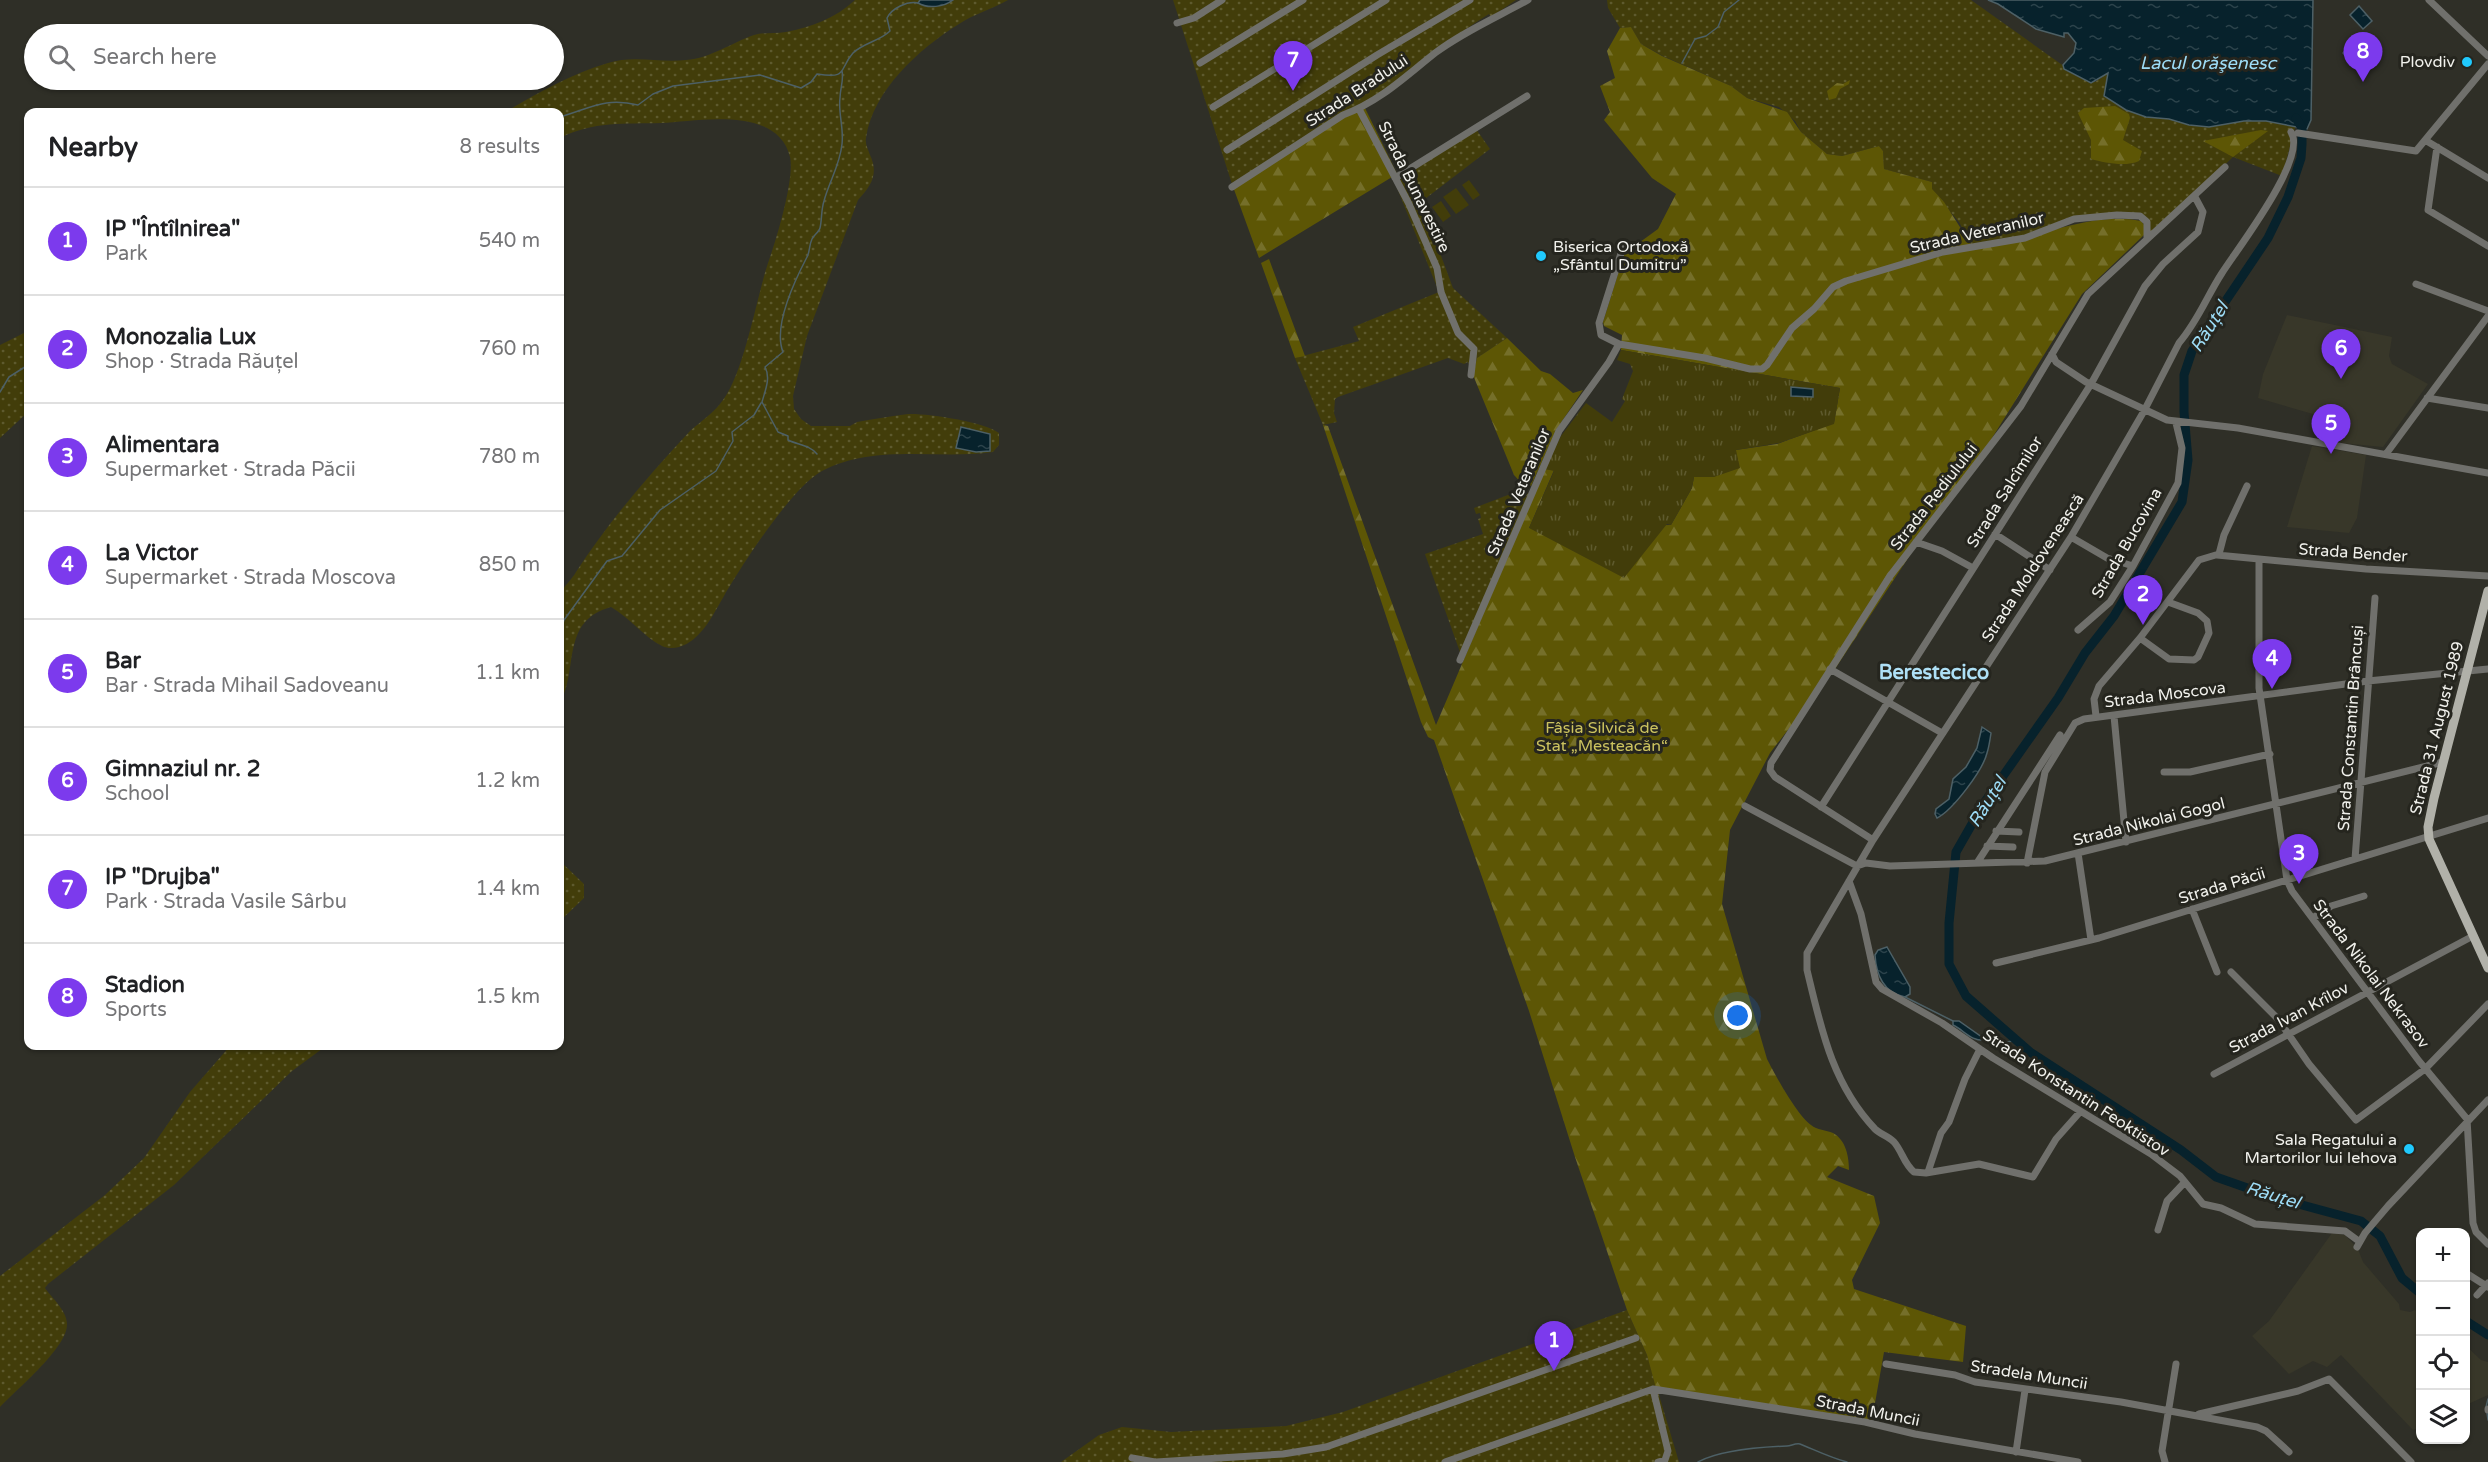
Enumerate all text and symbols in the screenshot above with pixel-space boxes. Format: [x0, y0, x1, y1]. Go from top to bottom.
search box [24, 24, 564, 90]
pin: 8 [2344, 32, 2382, 82]
icon: search [45, 41, 78, 74]
pin: 7 [1274, 42, 1312, 91]
text: Search here [93, 44, 217, 70]
street label: Strada Bradului [1302, 51, 1412, 131]
water label: Lacul orăşenesc [2140, 52, 2279, 74]
place label: Plovdiv [2400, 52, 2456, 72]
marker: Plovdiv [2460, 55, 2474, 69]
street label: Strada Bunavestire [1374, 118, 1454, 256]
text: Nearby [48, 132, 138, 163]
text: 8 results [460, 135, 540, 159]
street label: Strada Veteranilor [1908, 208, 2047, 258]
text: IP "Întîlnirea" [105, 216, 240, 242]
text: 1 [61, 229, 74, 253]
text: 540 m [479, 229, 540, 253]
place label: Biserica Ortodoxă „Sfântul Dumitru” [1553, 237, 1688, 275]
text: Park [105, 242, 148, 266]
marker: Biserica Ortodoxă „Sfântul Dumitru” [1534, 249, 1548, 263]
water label: Răuțel [2185, 296, 2234, 356]
text: Monozalia Lux [105, 324, 256, 350]
pin: 6 [2322, 330, 2360, 379]
text: 2 [61, 337, 74, 361]
text: 760 m [479, 337, 540, 361]
text: Shop · Strada Răuțel [105, 350, 299, 374]
pin: 5 [2312, 404, 2350, 454]
street label: Strada Veteranilor [1483, 424, 1555, 559]
text: Alimentara [105, 432, 220, 458]
street label: Strada Salcîmilor [1963, 432, 2048, 552]
street label: Strada Rediulului [1886, 440, 1982, 554]
text: 3 [61, 445, 74, 469]
text: 780 m [479, 445, 540, 469]
text: Supermarket · Strada Păcii [105, 458, 356, 482]
street label: Strada Bucovina [2087, 484, 2167, 602]
street label: Strada Moldovenească [1977, 490, 2089, 646]
street label: Strada Bender [2298, 539, 2409, 567]
text: La Victor [105, 540, 198, 566]
text: 4 [61, 553, 74, 577]
text: 850 m [479, 553, 540, 577]
text: Supermarket · Strada Moscova [105, 566, 396, 590]
pin: 2 [2124, 576, 2162, 625]
street label: Strada Constantin Brâncuși [2334, 624, 2368, 832]
street label: Strada 31 August 1989 [2406, 639, 2468, 817]
pin: 4 [2252, 640, 2292, 689]
text: Bar [105, 648, 141, 674]
text: 5 [61, 661, 74, 685]
text: 1.1 km [475, 661, 540, 685]
district label: Berestecico [1879, 661, 1989, 685]
text: Bar · Strada Mihail Sadoveanu [105, 674, 389, 698]
street label: Strada Moscova [2103, 678, 2227, 712]
park label: Fâșia Silvică de Stat „Mesteacăn“ [1536, 718, 1668, 756]
text: Gimnaziul nr. 2 [105, 756, 261, 782]
text: 6 [61, 769, 74, 793]
text: 1.2 km [475, 769, 540, 793]
water label: Răuțel [1963, 771, 2012, 831]
text: School [105, 782, 169, 806]
street label: Strada Nikolai Gogol [2071, 793, 2227, 851]
pin: 3 [2280, 834, 2318, 884]
street label: Strada Păcii [2176, 863, 2268, 909]
text: IP "Drujba" [105, 864, 220, 890]
text: 7 [61, 877, 74, 901]
text: 1.4 km [476, 877, 540, 901]
text: Park · Strada Vasile Sârbu [105, 890, 347, 914]
street label: Strada Nikolai Nekrasov [2308, 896, 2434, 1053]
text: Stadion [105, 972, 185, 998]
street label: Strada Ivan Krîlov [2226, 978, 2353, 1058]
text: 8 [61, 985, 74, 1009]
text: 1.5 km [475, 985, 540, 1009]
text: Sports [105, 998, 167, 1022]
your location [1723, 1001, 1752, 1030]
street label: Strada Konstantin Feoktistov [1979, 1025, 2174, 1161]
place label: Sala Regatului a Martorilor lui Iehova [2245, 1130, 2397, 1168]
marker: Sala Regatului a Martorilor lui Iehova [2402, 1142, 2416, 1156]
water label: Răuțel [2243, 1176, 2305, 1214]
map controls [2416, 1228, 2470, 1444]
button: + [2416, 1228, 2470, 1282]
button: − [2416, 1282, 2470, 1336]
pin: 1 [1534, 1322, 1574, 1371]
button: locate [2416, 1336, 2470, 1390]
street label: Stradela Muncii [1969, 1356, 2089, 1394]
button: layers [2416, 1390, 2470, 1444]
street label: Strada Muncii [1814, 1391, 1922, 1431]

